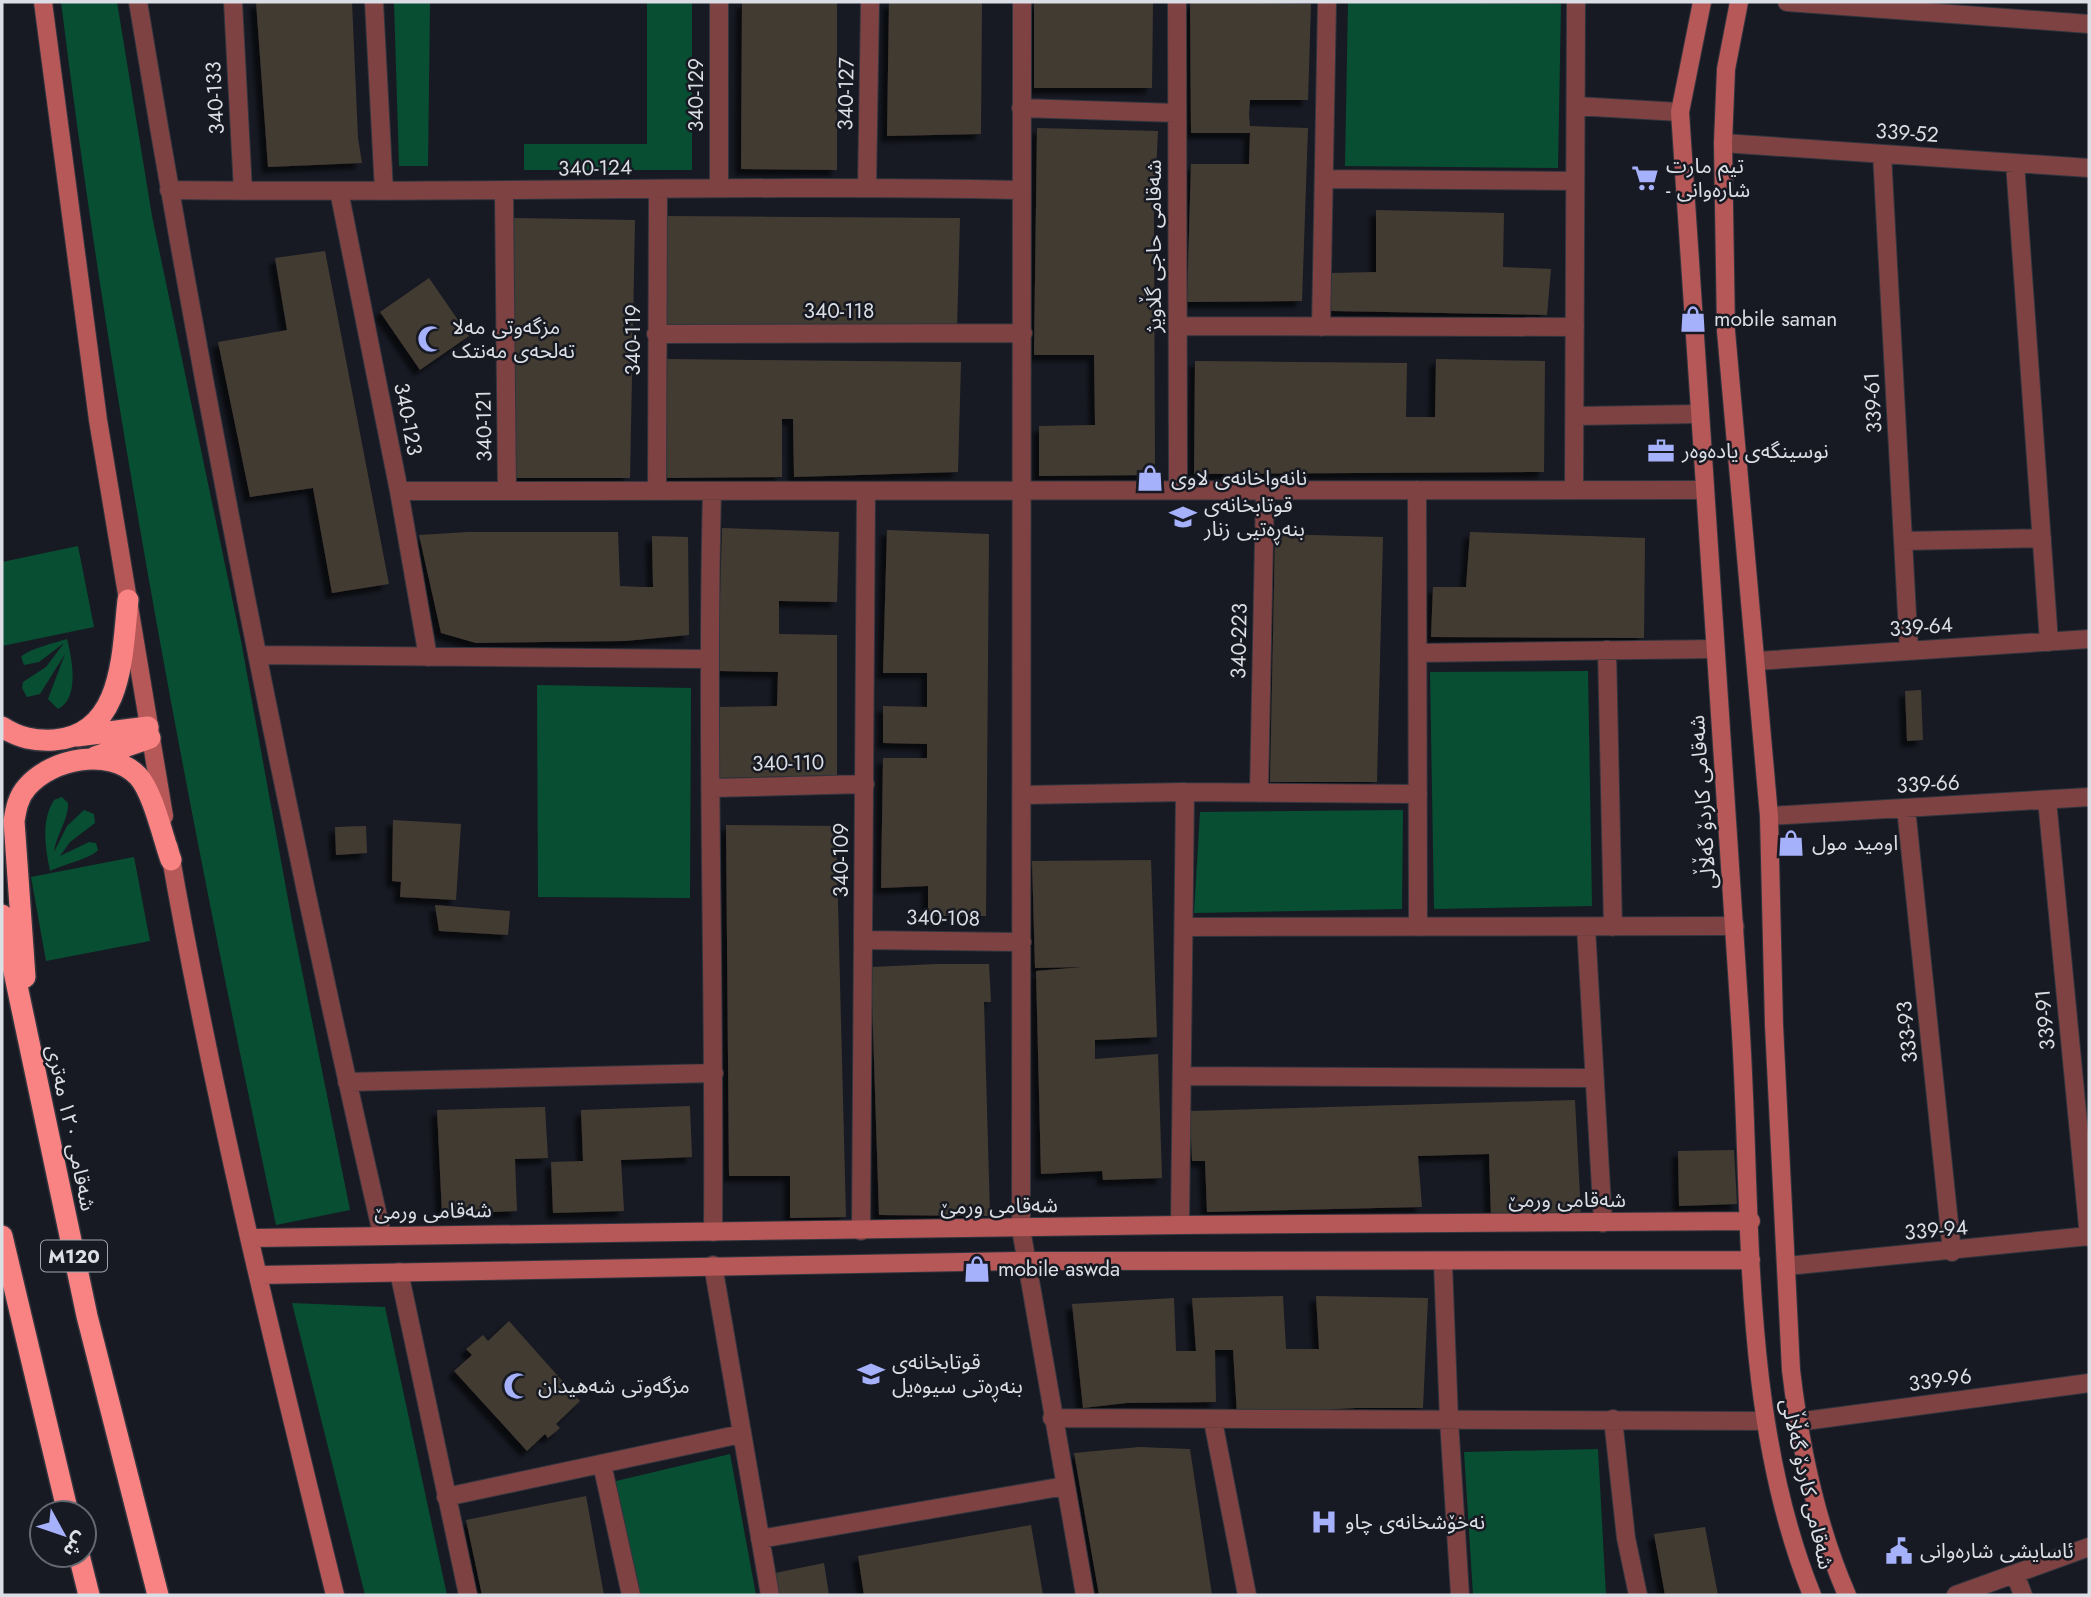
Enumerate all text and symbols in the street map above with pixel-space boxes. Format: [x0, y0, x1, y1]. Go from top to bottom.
street label: 340-127 [830, 57, 862, 131]
street label: 340-129 [681, 58, 711, 132]
street label: 340-133 [198, 61, 232, 135]
street label: 339-52 [1874, 116, 1940, 150]
place label: تیم مارت - شارەوانی [1666, 151, 1750, 205]
street label: 340-124 [558, 152, 632, 184]
street label: شەقامی حاجی گڵاویژ [1138, 160, 1169, 333]
supermarket icon: تیم مارت - شارەوانی [1630, 163, 1660, 193]
street label: 340-118 [803, 296, 875, 326]
street label: 340-119 [618, 304, 648, 376]
shop icon: mobile saman [1678, 304, 1708, 334]
place label: mobile saman [1714, 304, 1837, 334]
place label: مزگەوتی مەلا تەلحەی مەنتک [452, 312, 575, 366]
mosque icon: مزگەوتی مەلا تەلحەی مەنتک [416, 324, 446, 354]
street label: 339-61 [1856, 372, 1890, 434]
street label: 340-123 [386, 380, 430, 458]
street label: 340-121 [468, 390, 500, 462]
office icon: نوسینگەی یادەوەر [1646, 436, 1676, 466]
place label: نوسینگەی یادەوەر [1681, 436, 1829, 466]
shop icon: نانەواخانەی لاوی [1135, 463, 1165, 493]
place label: نانەواخانەی لاوی [1171, 463, 1307, 493]
place label: قوتابخانەی بنەڕەتیی زنار [1203, 490, 1305, 546]
school or university icon: قوتابخانەی بنەڕەتیی زنار [1168, 502, 1198, 532]
street label: 340-223 [1223, 603, 1255, 679]
street label: 339-64 [1888, 610, 1954, 644]
street label: شەقامی کاردۆ گەڵاڵی [1681, 714, 1724, 890]
street label: 340-110 [752, 747, 824, 779]
street label: 339-66 [1895, 767, 1961, 801]
street label: 340-109 [826, 823, 856, 897]
shop icon: اوميد مول [1776, 828, 1806, 858]
place label: اوميد مول [1812, 828, 1898, 858]
street label: 340-108 [906, 902, 980, 934]
street label: 339-91 [2027, 988, 2063, 1052]
street label: 333-93 [1889, 999, 1925, 1065]
street label: شەقامی ١٢٠ مەتری [39, 1042, 103, 1214]
street label: شەقامی ورمێ [1508, 1185, 1626, 1215]
street label: شەقامی ورمێ [940, 1190, 1058, 1222]
street label: شەقامی ورمێ [374, 1195, 492, 1227]
street label: 339-94 [1903, 1212, 1969, 1248]
road number: M120 [41, 1240, 107, 1272]
shop icon: mobile aswda [962, 1254, 992, 1284]
place label: mobile aswda [998, 1254, 1120, 1284]
place label: قوتابخانەی بنەڕەتی سیوەیل [892, 1347, 1023, 1403]
school or university icon: قوتابخانەی بنەڕەتی سیوەیل [856, 1359, 886, 1389]
street label: 339-96 [1906, 1361, 1974, 1399]
mosque icon: مزگەوتی شەهیدان [502, 1371, 532, 1401]
place label: مزگەوتی شەهیدان [538, 1371, 690, 1401]
street label: شەقامی کاردۆ گەڵاڵی [1773, 1395, 1842, 1572]
north arrow [28, 1499, 98, 1569]
hospital icon: نەخۆشخانەی چاو [1309, 1507, 1339, 1537]
place label: نەخۆشخانەی چاو [1345, 1507, 1485, 1537]
text: ش [57, 1526, 94, 1563]
public building icon: ئاسایشی شارەوانی [1884, 1536, 1914, 1566]
place label: ئاسایشی شارەوانی [1920, 1536, 2074, 1566]

